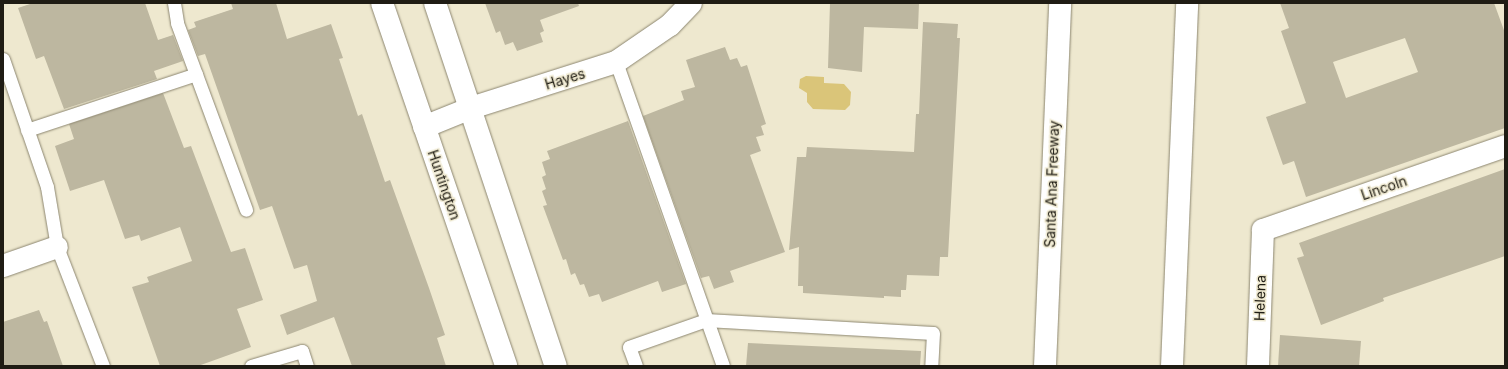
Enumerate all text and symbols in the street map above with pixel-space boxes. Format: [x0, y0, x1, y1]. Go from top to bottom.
street label: Hayes [543, 65, 587, 93]
street label: Santa Ana Freeway [1041, 120, 1063, 248]
street label: Huntington [424, 148, 464, 222]
street label: Lincoln [1359, 172, 1409, 204]
street label: Helena [1251, 275, 1269, 321]

